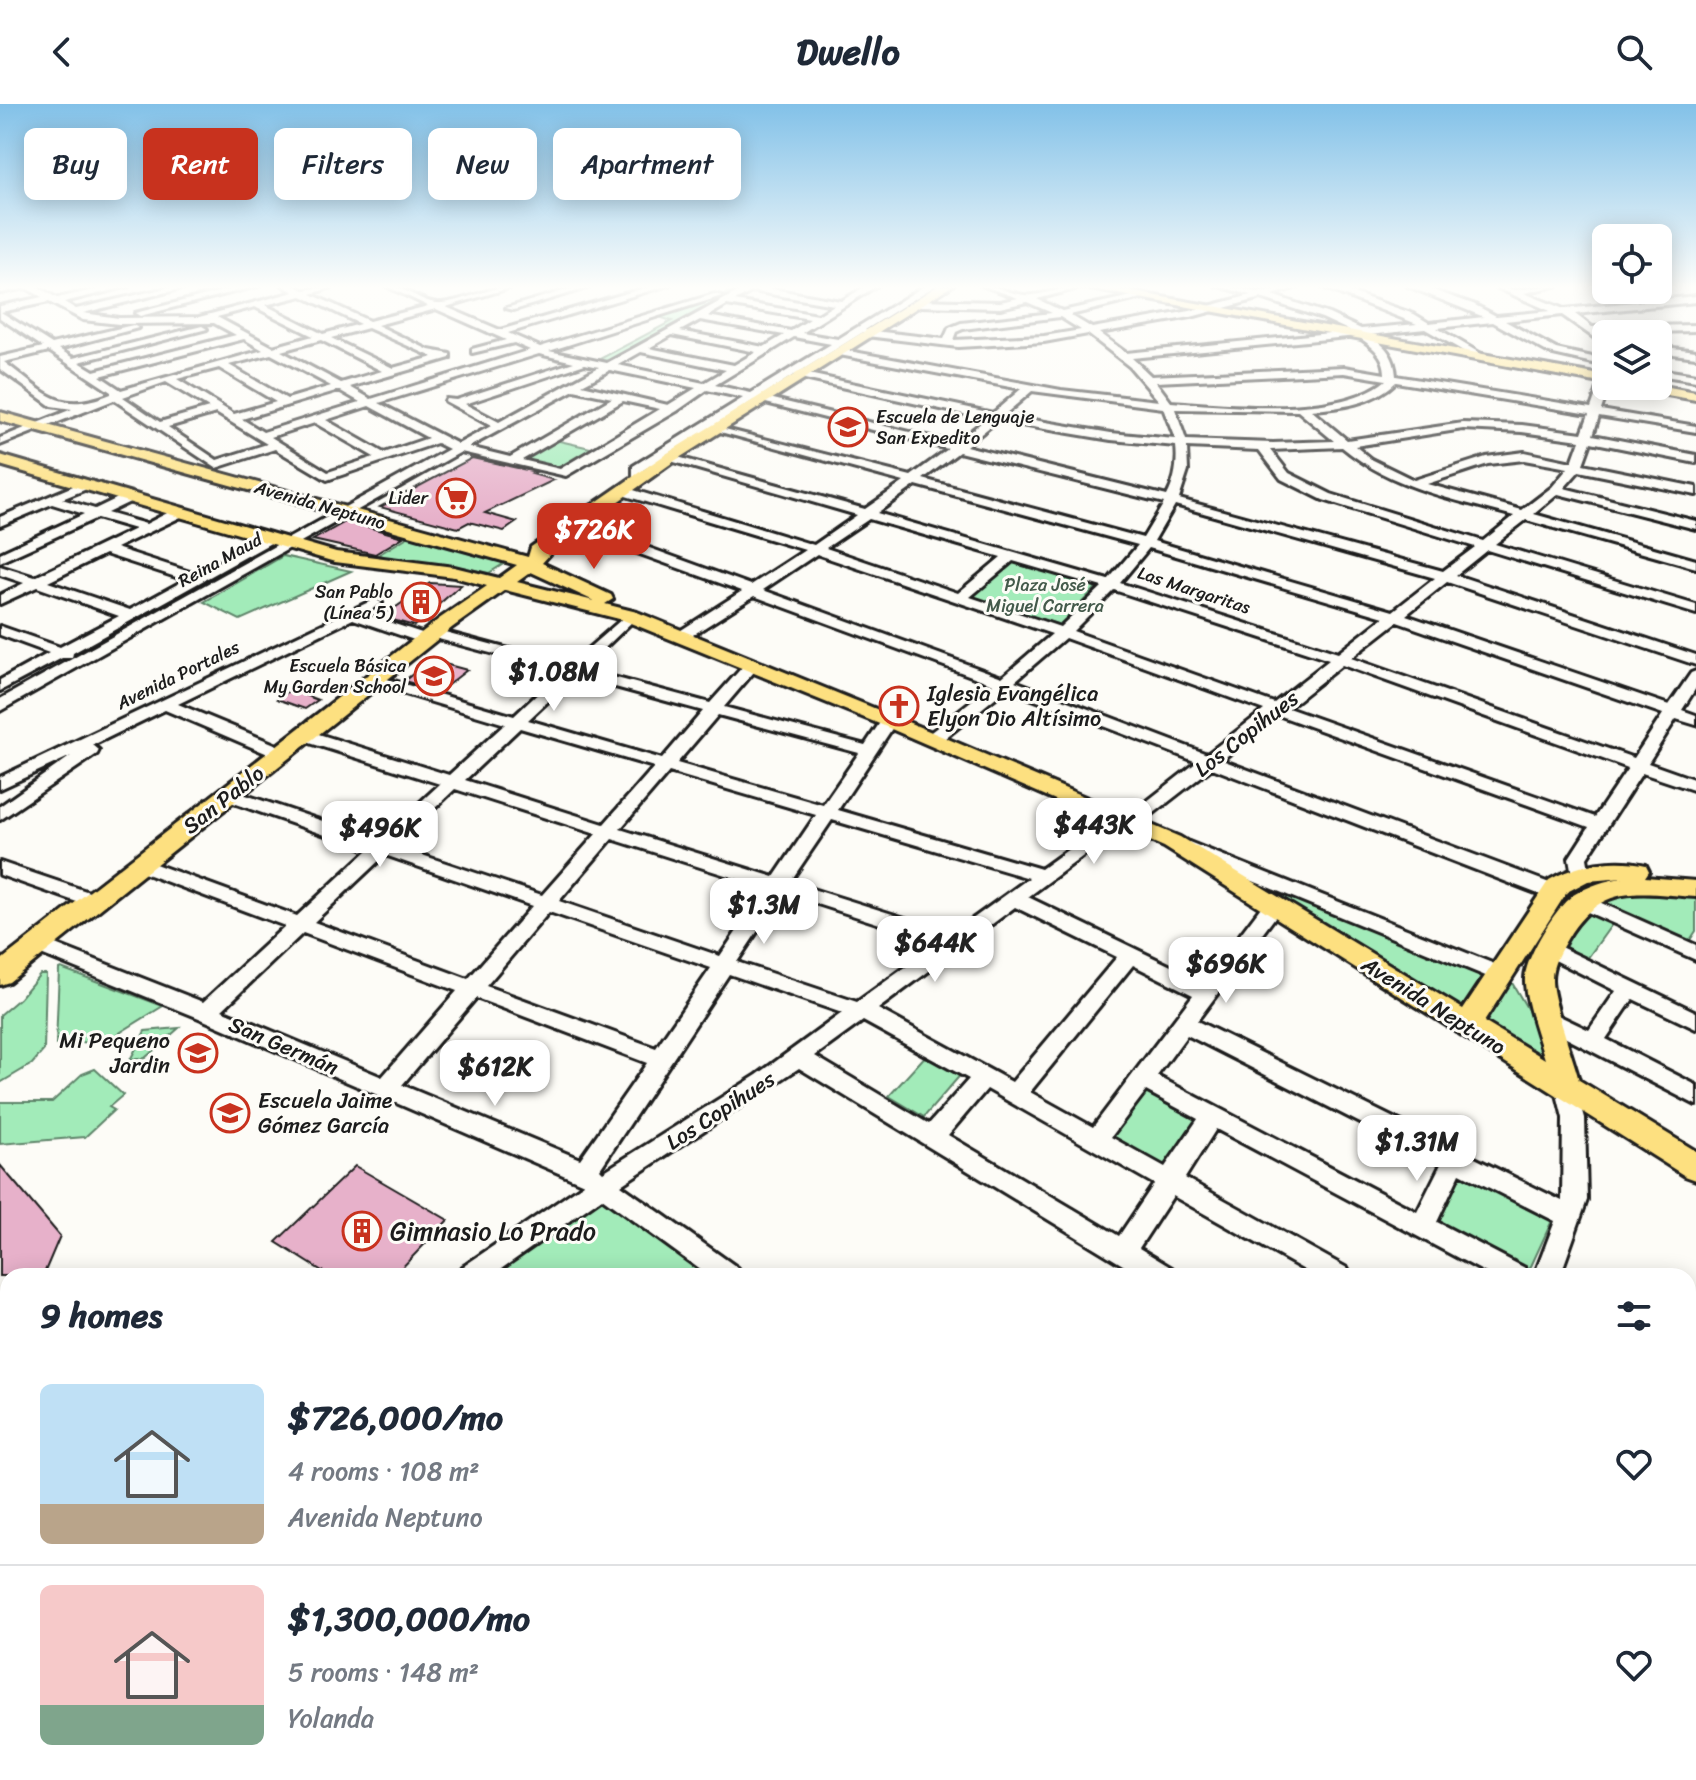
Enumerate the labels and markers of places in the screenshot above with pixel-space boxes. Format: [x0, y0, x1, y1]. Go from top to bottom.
place label: Escuela de Lenguaje San Expedito [876, 401, 1035, 454]
school or university icon: Escuela de Lenguaje San Expedito [827, 406, 869, 448]
supermarket icon: Lider [435, 477, 477, 519]
place label: Lider [389, 482, 430, 514]
pin: $726K [538, 503, 650, 571]
place label: San Pablo (Línea 5) [315, 576, 395, 629]
building icon: San Pablo (Línea 5) [400, 581, 442, 623]
pin: $1.08M [489, 645, 619, 713]
place label: Escuela Básica My Garden School [264, 650, 407, 703]
school or university icon: Escuela Básica My Garden School [413, 655, 455, 697]
place label: Iglesia Evangélica Elyon Dio Altísimo [926, 674, 1101, 738]
church icon: Iglesia Evangélica Elyon Dio Altísimo [878, 685, 920, 727]
pin: $443K [1038, 798, 1150, 866]
pin: $496K [324, 801, 436, 869]
pin: $1.3M [708, 878, 820, 946]
pin: $644K [879, 916, 991, 984]
pin: $696K [1170, 937, 1282, 1005]
place label: Mi Pequeno Jardin [59, 1021, 170, 1085]
school or university icon: Mi Pequeno Jardin [177, 1032, 219, 1074]
pin: $612K [439, 1040, 551, 1108]
place label: Escuela Jaime Gómez García [258, 1081, 393, 1145]
school or university icon: Escuela Jaime Gómez García [209, 1092, 251, 1134]
pin: $1.31M [1352, 1115, 1482, 1183]
place label: Gimnasio Lo Prado [390, 1208, 596, 1254]
building icon: Gimnasio Lo Prado [341, 1210, 383, 1252]

